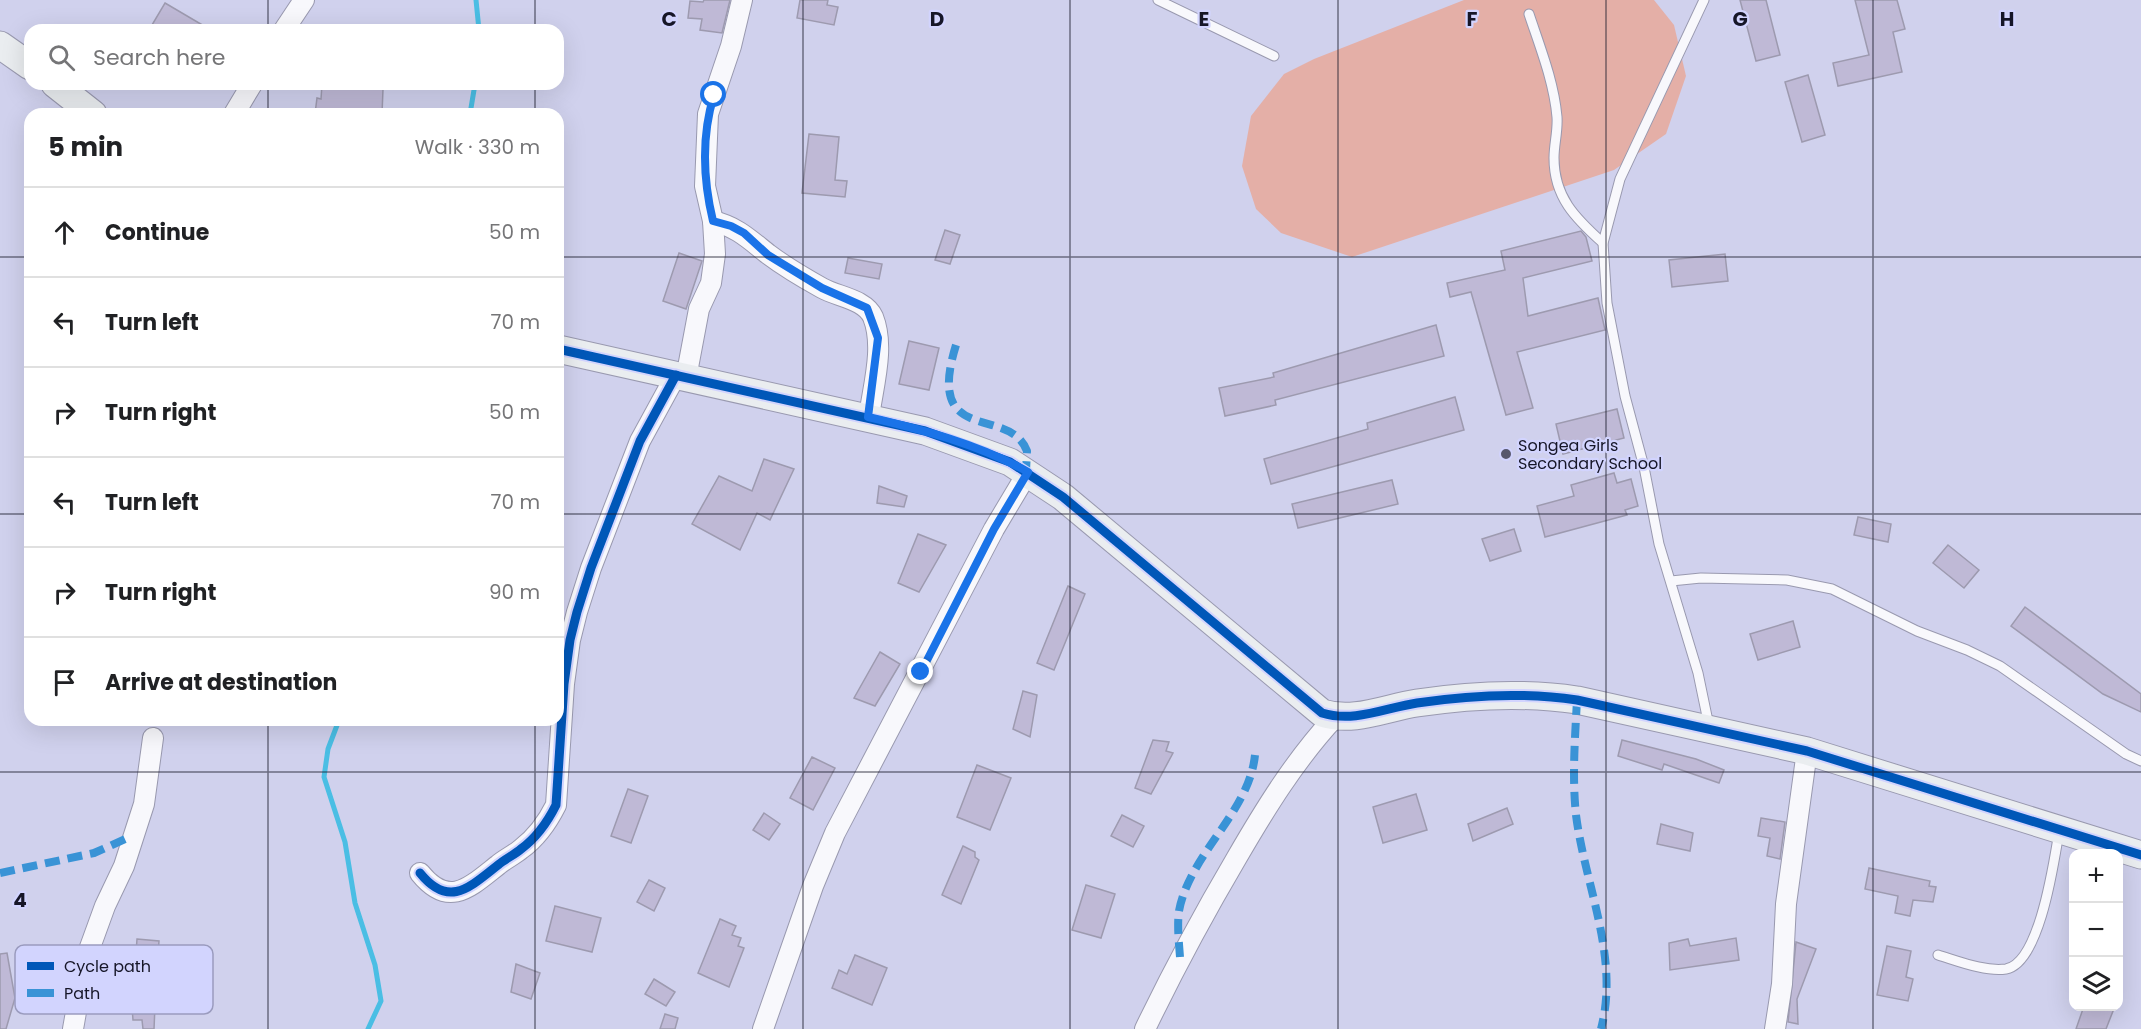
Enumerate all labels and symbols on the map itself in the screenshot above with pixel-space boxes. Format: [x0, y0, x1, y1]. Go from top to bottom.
text: C [661, 5, 677, 33]
text: D [930, 5, 944, 33]
text: E [1199, 5, 1209, 33]
text: F [1467, 5, 1478, 33]
text: G [1732, 5, 1748, 33]
text: H [2000, 5, 2014, 33]
route start [700, 81, 726, 107]
place label: Songea Girls Secondary School [1518, 434, 1662, 475]
marker: Songea Girls Secondary School [1499, 447, 1513, 461]
route end [907, 658, 933, 684]
text: 4 [13, 886, 27, 914]
legend [15, 945, 213, 1014]
text: Cycle path [64, 955, 151, 978]
text: Path [64, 982, 100, 1005]

